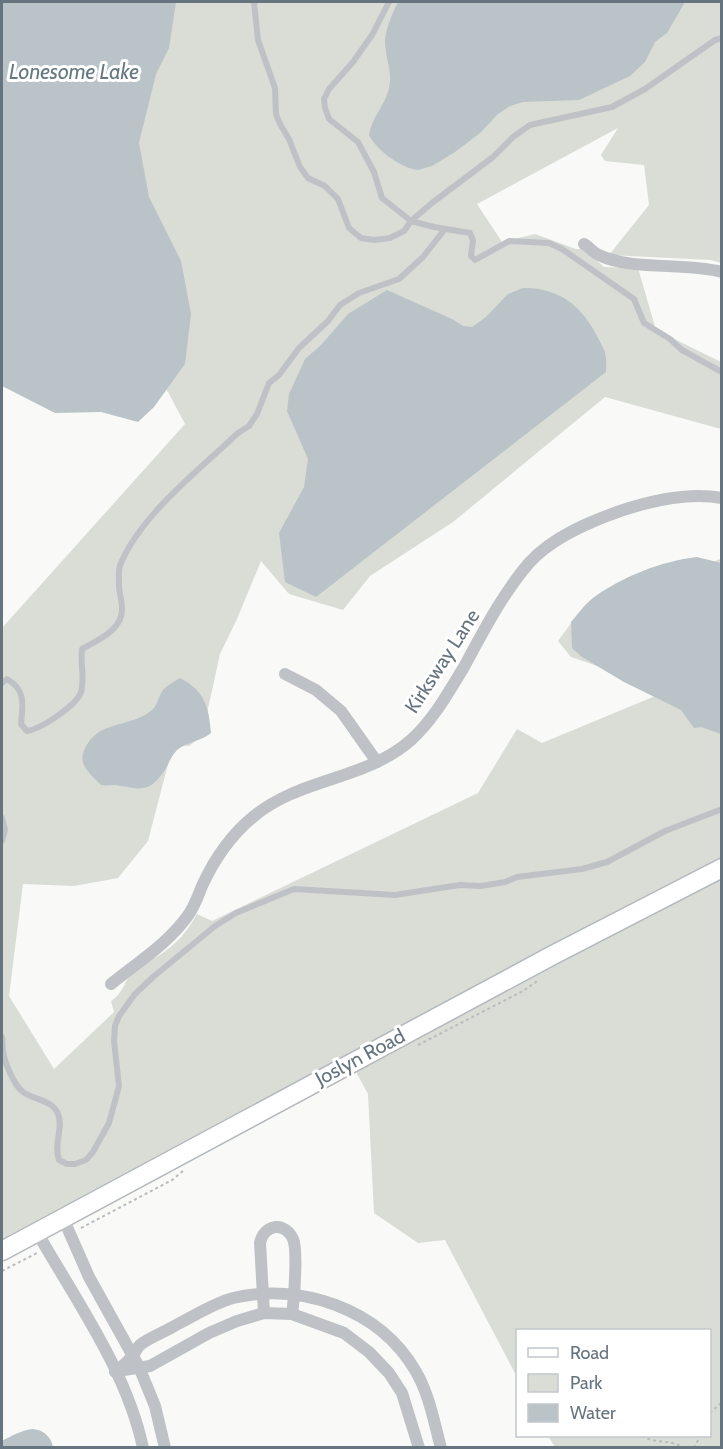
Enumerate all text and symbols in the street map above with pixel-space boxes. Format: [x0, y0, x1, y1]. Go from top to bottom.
water label: Lonesome Lake [9, 59, 139, 84]
street label: Kirksway Lane [400, 605, 484, 717]
street label: Joslyn Road [310, 1023, 409, 1091]
legend [516, 1329, 711, 1437]
text: Road [570, 1342, 609, 1364]
text: Park [570, 1372, 603, 1394]
text: Water [570, 1402, 616, 1424]

